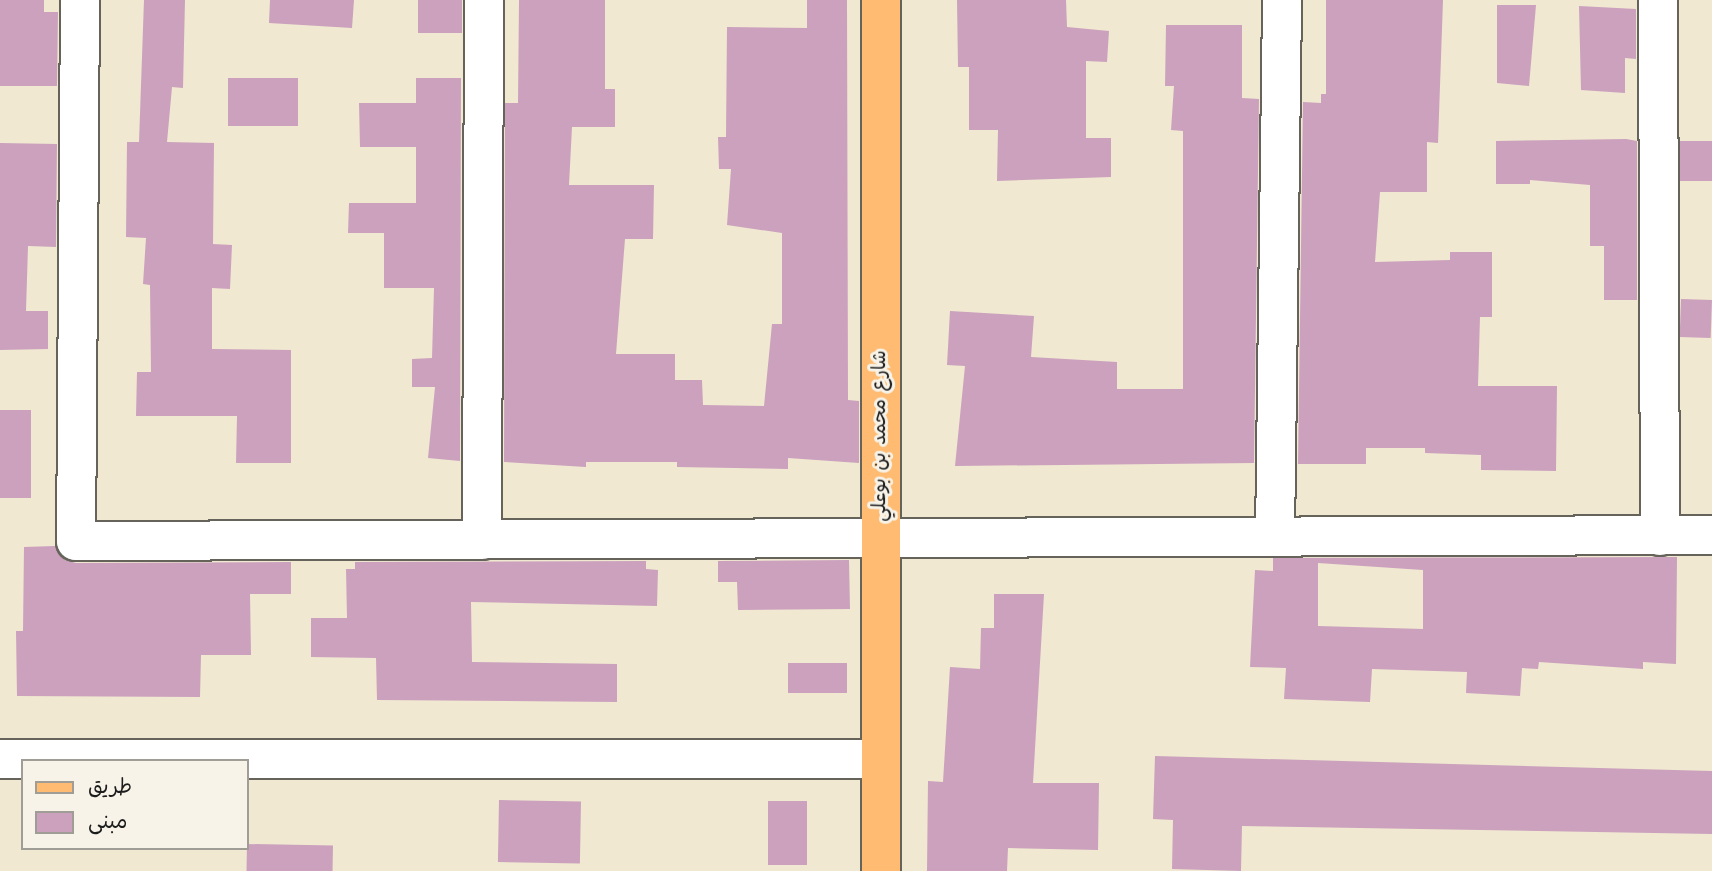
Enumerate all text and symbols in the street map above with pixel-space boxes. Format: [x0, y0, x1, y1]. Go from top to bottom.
street label: شارع محمد بن بوعلي [870, 350, 892, 522]
legend [21, 759, 248, 850]
text: طريق [88, 771, 132, 804]
text: مبنى [88, 806, 127, 839]

